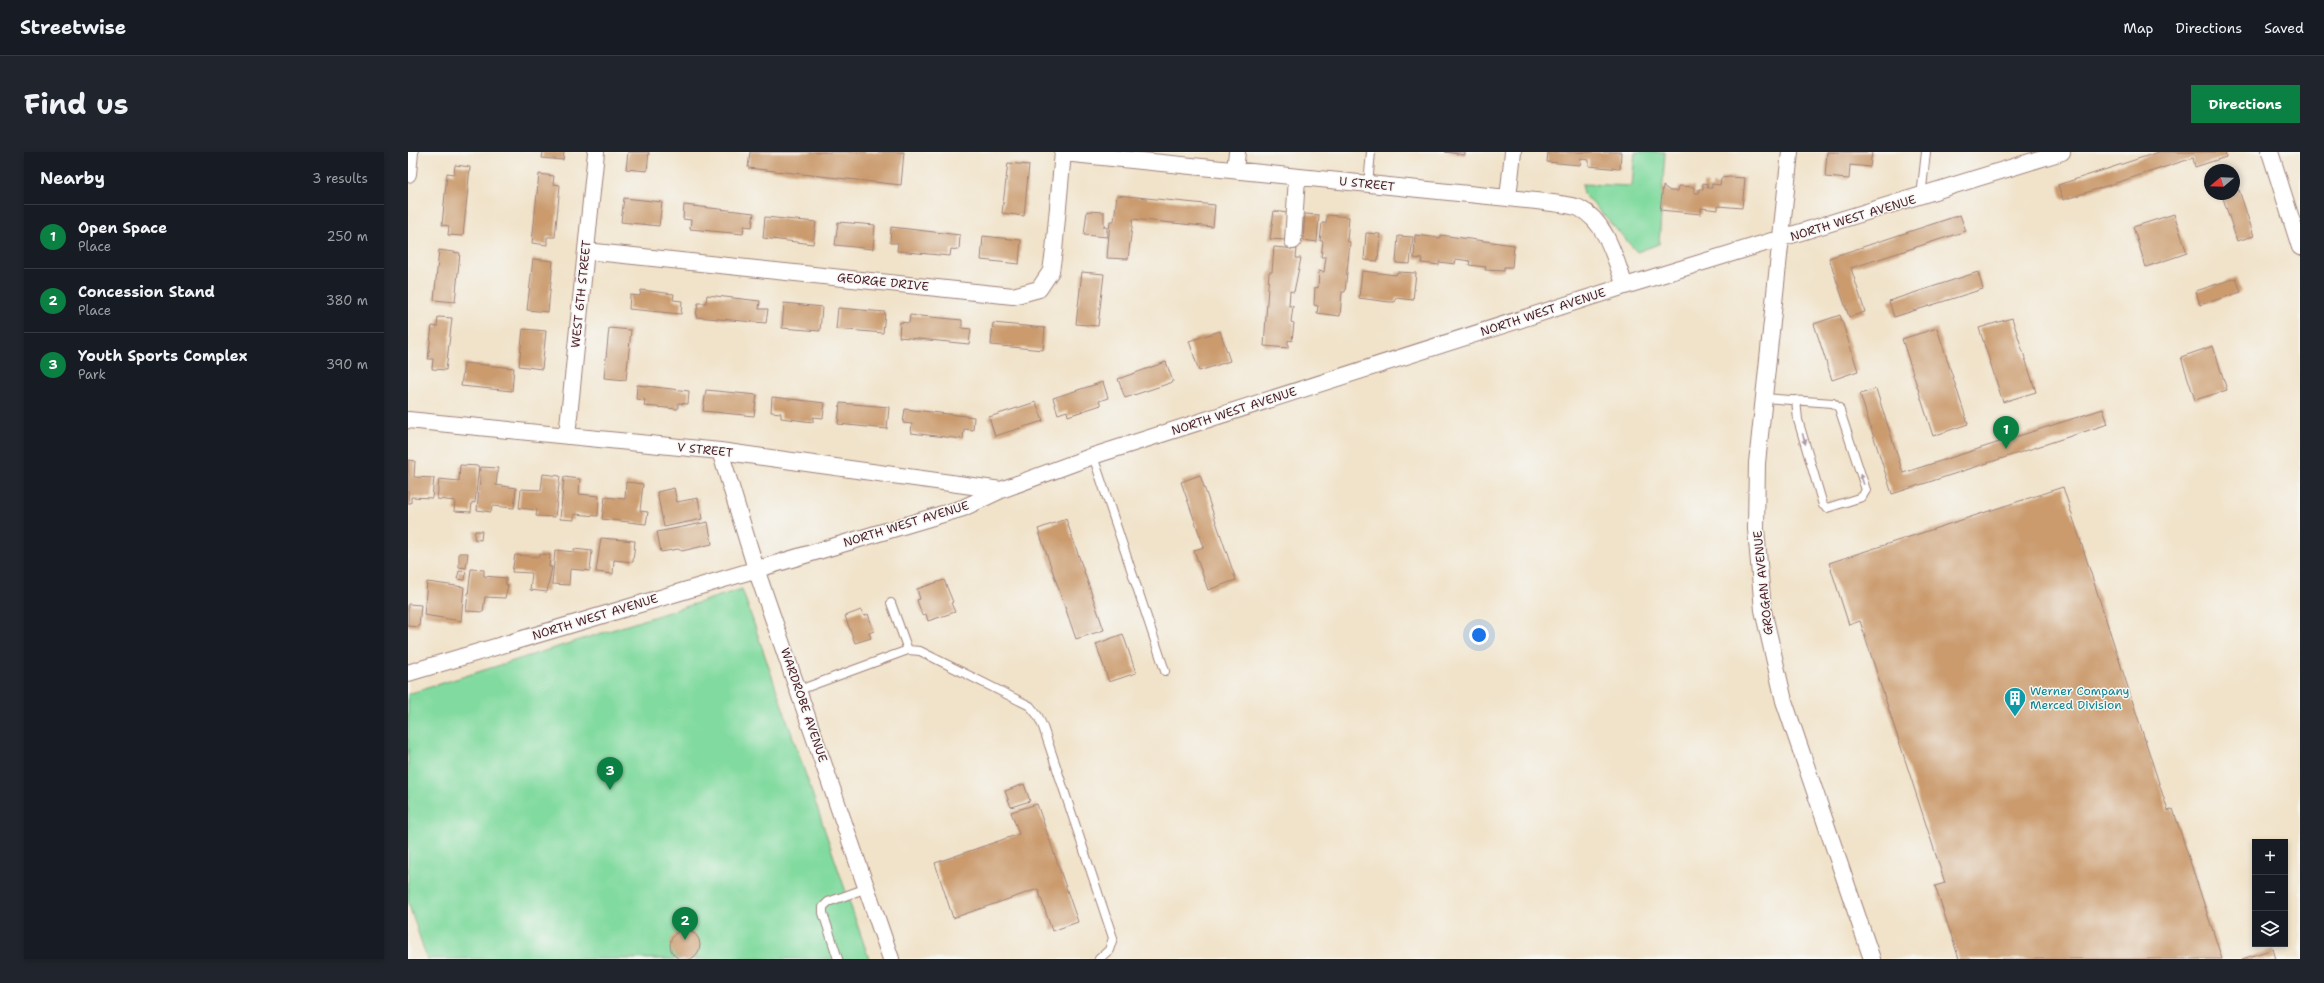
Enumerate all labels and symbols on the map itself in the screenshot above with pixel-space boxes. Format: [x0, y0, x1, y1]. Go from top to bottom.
north arrow [2204, 164, 2240, 200]
street label: U STREET [1338, 173, 1396, 195]
street label: NORTH WEST AVENUE [1788, 191, 1918, 245]
street label: WEST 6TH STREET [567, 239, 595, 349]
street label: GEORGE DRIVE [836, 269, 930, 295]
street label: NORTH WEST AVENUE [1478, 284, 1608, 340]
street label: NORTH WEST AVENUE [1169, 383, 1299, 439]
pin: 1 [1993, 416, 2019, 449]
one-way arrow [1801, 433, 1807, 445]
street label: V STREET [676, 439, 734, 461]
one-way arrow [1859, 473, 1865, 485]
street label: NORTH WEST AVENUE [841, 497, 971, 551]
street label: GROGAN AVENUE [1750, 530, 1776, 636]
street label: NORTH WEST AVENUE [530, 590, 660, 644]
your location [1469, 625, 1489, 645]
street label: WARDROBE AVENUE [777, 646, 831, 764]
place label: Werner Company Merced Division [2030, 683, 2130, 713]
building icon: Werner Company Merced Division [2002, 685, 2028, 718]
pin: 3 [597, 757, 623, 790]
pin: 2 [672, 907, 698, 940]

